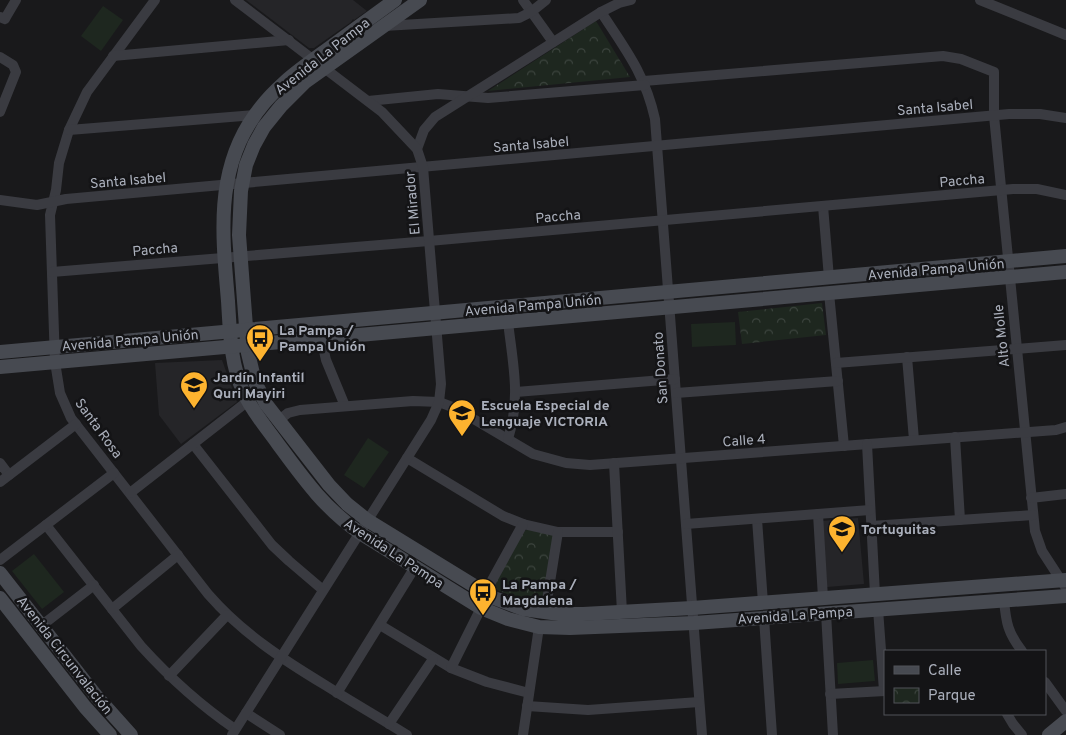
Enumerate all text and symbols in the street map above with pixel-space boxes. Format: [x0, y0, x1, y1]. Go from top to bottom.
street label: Avenida La Pampa [272, 15, 374, 99]
street label: Santa Isabel [896, 97, 974, 120]
street label: Santa Isabel [492, 134, 570, 157]
street label: Santa Isabel [89, 170, 167, 193]
street label: El Mirador [402, 170, 425, 235]
street label: Paccha [939, 171, 986, 192]
street label: Paccha [535, 207, 582, 228]
street label: Paccha [132, 240, 179, 261]
street label: Avenida Pampa Unión [867, 256, 1005, 285]
street label: Avenida Pampa Unión [464, 292, 602, 321]
street label: Alto Molle [991, 303, 1014, 368]
bus stop icon: La Pampa / Pampa Unión [245, 323, 275, 362]
place label: La Pampa / Pampa Unión [279, 323, 366, 356]
street label: Avenida Pampa Unión [61, 327, 199, 356]
street label: San Donato [650, 331, 672, 405]
school or university icon: Jardín Infantil Quri Mayiri [179, 370, 209, 409]
place label: Jardín Infantil Quri Mayiri [213, 370, 305, 403]
street label: Santa Rosa [70, 396, 125, 462]
school or university icon: Escuela Especial de Lenguaje VICTORIA [447, 398, 477, 437]
place label: Escuela Especial de Lenguaje VICTORIA [481, 398, 610, 431]
street label: Calle 4 [722, 432, 766, 451]
school or university icon: Tortuguitas [827, 514, 857, 553]
street label: Avenida La Pampa [340, 516, 446, 593]
place label: Tortuguitas [861, 522, 936, 539]
bus stop icon: La Pampa / Magdalena [468, 577, 498, 616]
place label: La Pampa / Magdalena [502, 577, 578, 610]
street label: Avenida Circunvalación [12, 593, 115, 719]
street label: Avenida La Pampa [737, 604, 853, 629]
legend [884, 650, 1046, 715]
text: Calle [928, 662, 962, 681]
text: Parque [928, 687, 976, 706]

